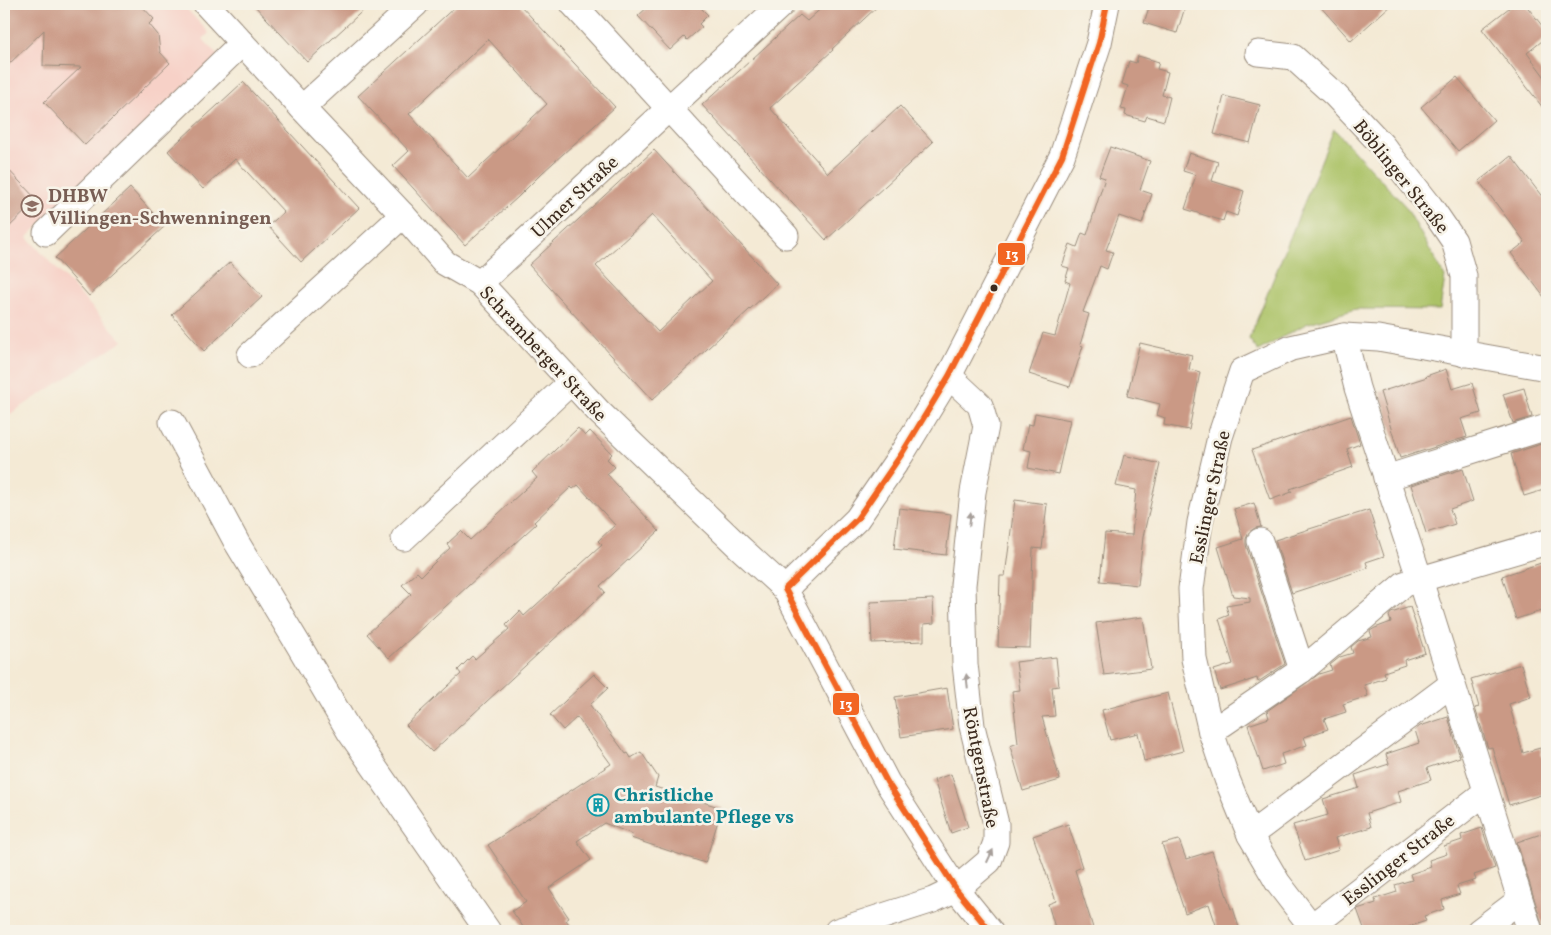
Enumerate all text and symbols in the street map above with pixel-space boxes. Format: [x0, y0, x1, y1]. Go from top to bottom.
street label: Böblinger Straße [1346, 115, 1455, 240]
street label: Ulmer Straße [526, 150, 625, 245]
place label: DHBW Villingen-Schwenningen [48, 184, 272, 232]
school or university icon: DHBW Villingen-Schwenningen [20, 194, 44, 218]
line badge: 13 [997, 242, 1026, 266]
text: 13 [1006, 246, 1018, 265]
street label: Schramberger Straße [473, 281, 612, 428]
unlabelled marker [989, 283, 999, 293]
street label: Esslinger Straße [1184, 428, 1238, 567]
one-way arrow [966, 510, 974, 526]
one-way arrow [963, 672, 971, 688]
line badge: 13 [832, 692, 860, 716]
text: 13 [840, 696, 852, 715]
street label: Röntgenstraße [956, 704, 1005, 830]
place label: Christliche ambulante Pflege vs [614, 783, 794, 831]
building icon: Christliche ambulante Pflege vs [586, 793, 610, 817]
street label: Esslinger Straße [1338, 809, 1461, 913]
one-way arrow [987, 849, 995, 863]

